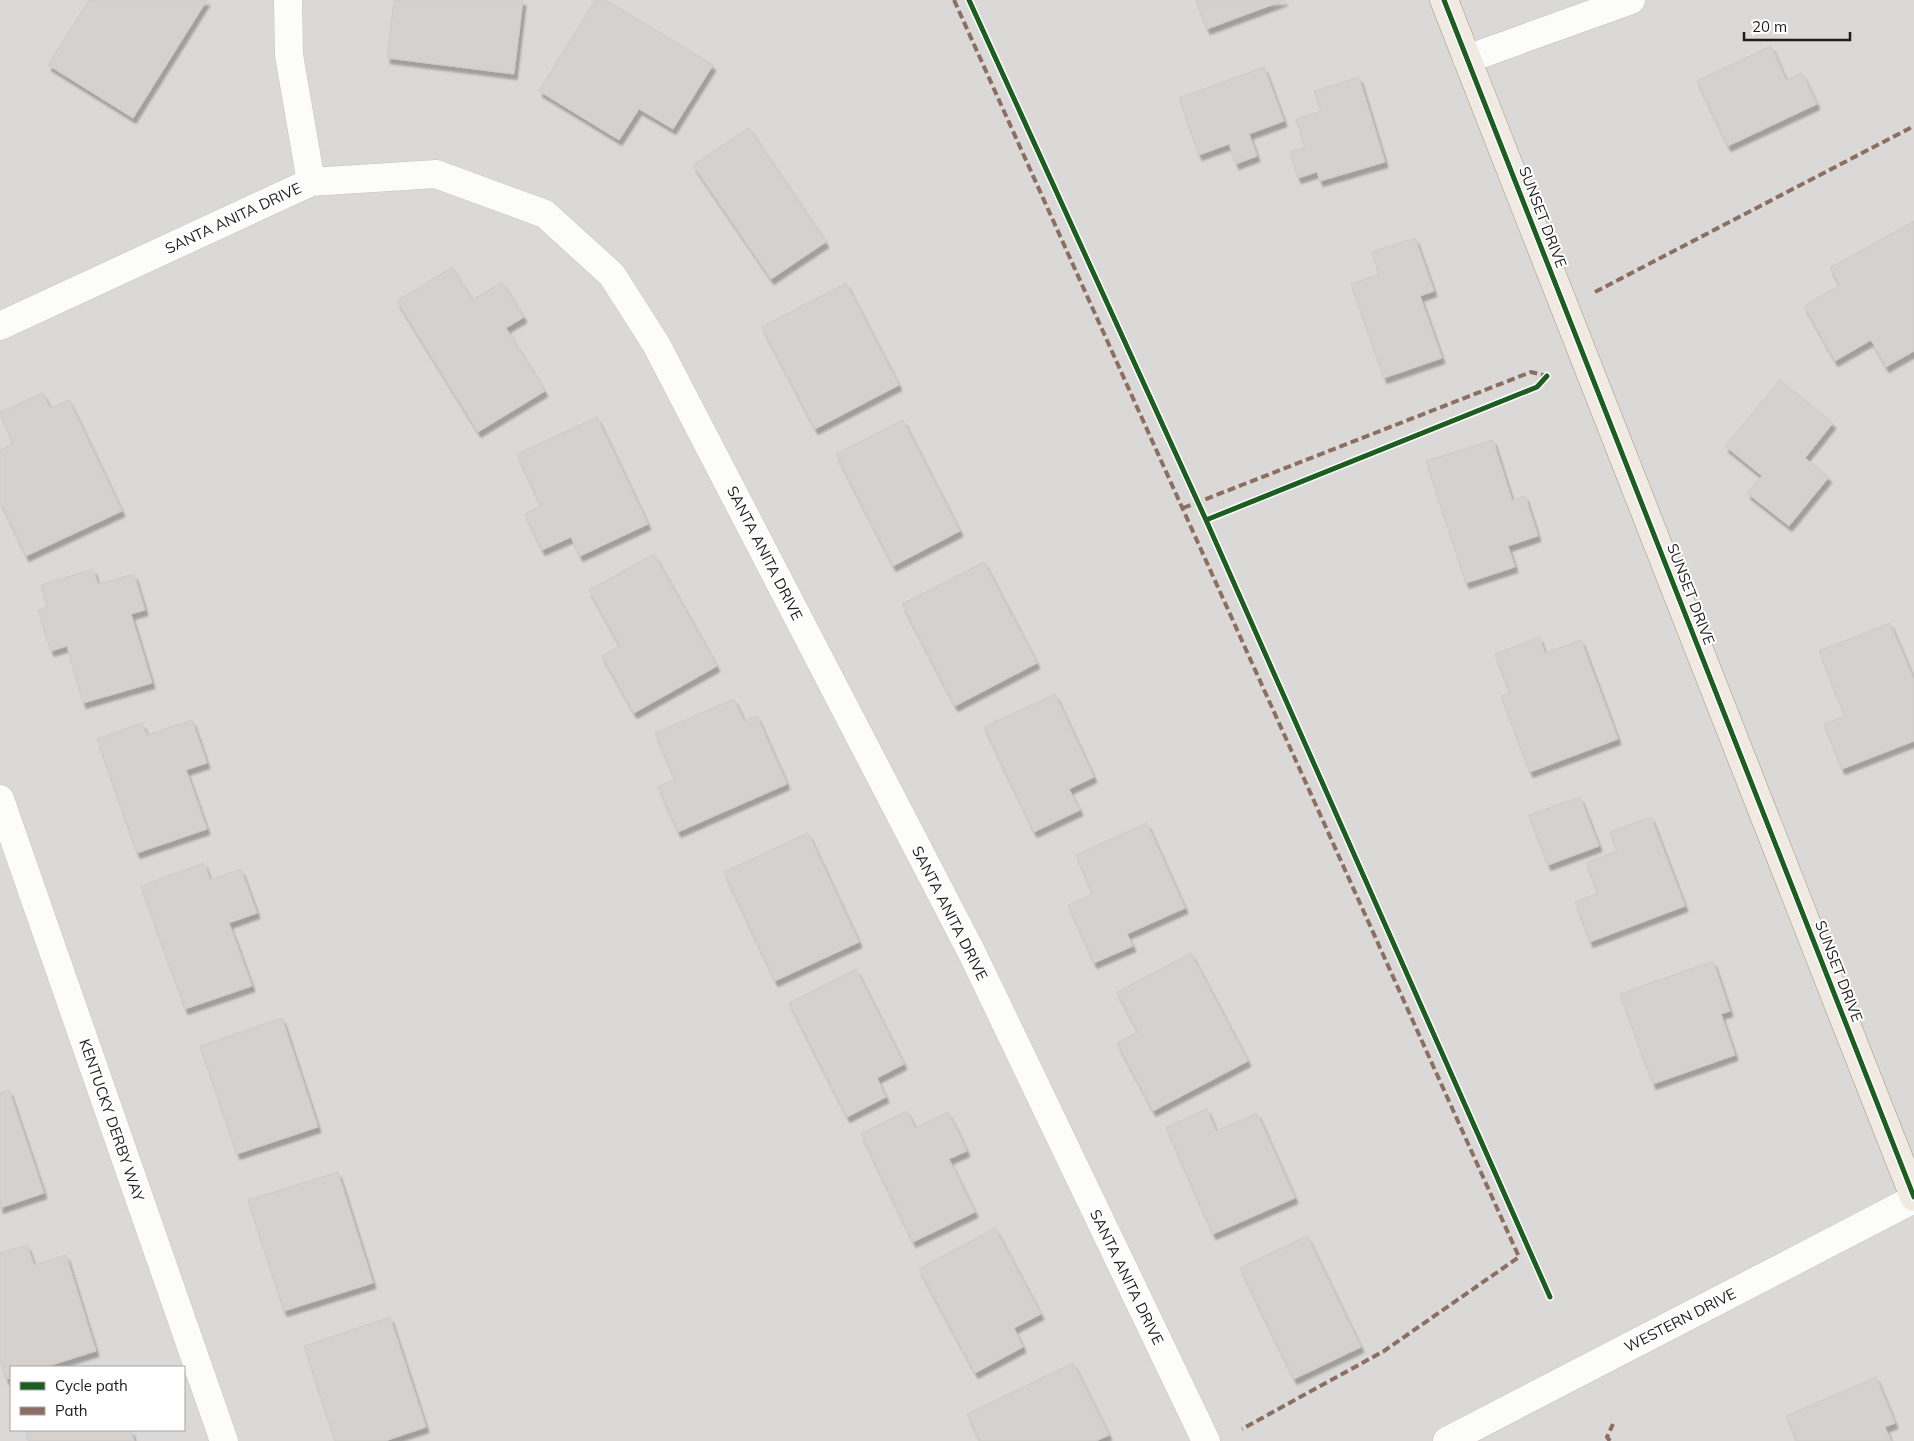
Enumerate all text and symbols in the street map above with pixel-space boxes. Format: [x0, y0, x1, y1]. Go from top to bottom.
scale bar [1744, 10, 1850, 42]
text: 20 m [1752, 17, 1787, 36]
street label: SUNSET DRIVE [1515, 164, 1571, 271]
street label: SANTA ANITA DRIVE [162, 178, 304, 258]
street label: SANTA ANITA DRIVE [723, 483, 807, 623]
street label: SUNSET DRIVE [1663, 541, 1719, 648]
street label: SANTA ANITA DRIVE [908, 843, 992, 983]
street label: SUNSET DRIVE [1811, 918, 1867, 1025]
street label: KENTUCKY DERBY WAY [75, 1036, 149, 1204]
street label: SANTA ANITA DRIVE [1086, 1206, 1168, 1348]
street label: WESTERN DRIVE [1621, 1284, 1739, 1356]
legend [10, 1366, 185, 1431]
text: Cycle path [55, 1376, 128, 1395]
text: Path [55, 1401, 87, 1420]

